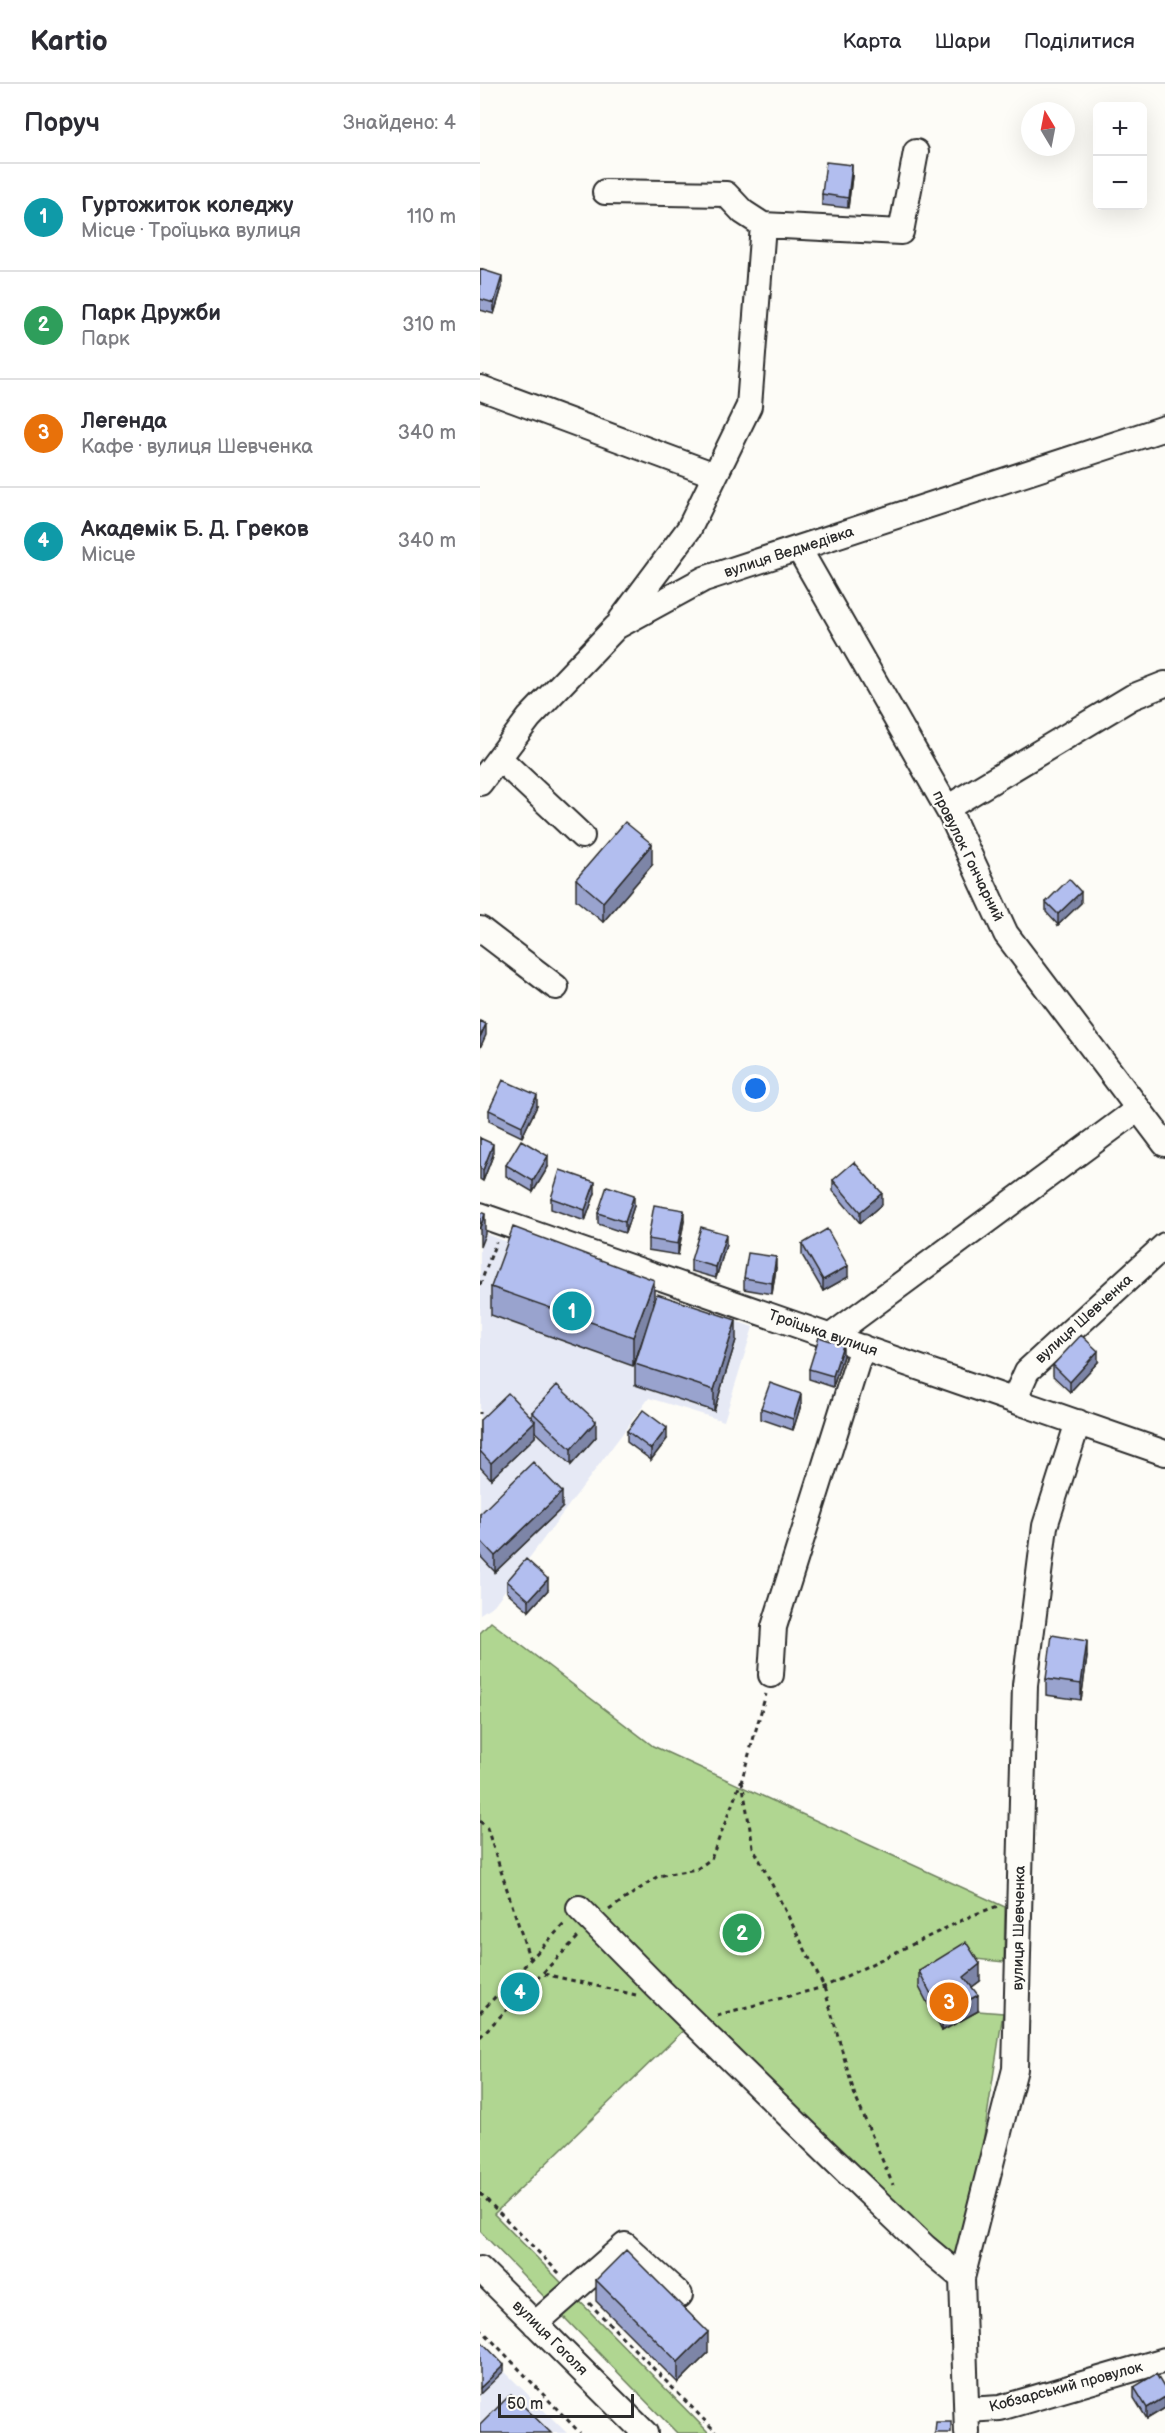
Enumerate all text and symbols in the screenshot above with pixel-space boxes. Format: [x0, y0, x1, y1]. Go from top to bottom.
text: Kartio [30, 25, 108, 58]
text: Карта [842, 29, 902, 54]
text: Шари [935, 29, 991, 54]
text: Поділитися [1024, 29, 1135, 54]
north arrow [1021, 102, 1075, 156]
map controls [1093, 102, 1147, 210]
button: + [1093, 102, 1147, 156]
text: Поруч [24, 108, 100, 139]
text: Знайдено: 4 [343, 111, 456, 135]
button: − [1093, 156, 1147, 210]
text: Гуртожиток коледжу [81, 192, 294, 219]
text: 1 [39, 205, 48, 229]
text: 110 m [407, 205, 456, 229]
text: Місце · Троїцька вулиця [81, 219, 301, 243]
text: Парк Дружби [81, 300, 221, 327]
text: 2 [38, 313, 49, 337]
text: 310 m [402, 313, 456, 337]
text: Парк [81, 327, 130, 351]
text: Легенда [81, 408, 167, 435]
text: 3 [38, 421, 49, 445]
text: 340 m [398, 421, 456, 445]
text: Кафе · вулиця Шевченка [81, 435, 313, 459]
text: Академік Б. Д. Греков [81, 516, 309, 543]
street label: вулиця Ведмедівка [722, 522, 856, 582]
text: 4 [38, 529, 49, 553]
text: 340 m [398, 529, 456, 553]
text: Місце [81, 543, 135, 567]
street label: провулок Гончарний [928, 787, 1008, 925]
your location [741, 1074, 770, 1103]
street label: вулиця Шевченка [1031, 1270, 1137, 1368]
pin: 1 [552, 1288, 592, 1334]
street label: Троїцька вулиця [766, 1305, 880, 1361]
street label: вулиця Шевченка [1008, 1865, 1030, 1991]
pin: 2 [722, 1910, 762, 1956]
pin: 4 [500, 1970, 540, 2014]
pin: 3 [930, 1980, 968, 2024]
street label: вулиця Гоголя [508, 2296, 592, 2380]
street label: Кобзарський провулок [987, 2357, 1145, 2417]
scale bar [498, 2391, 634, 2418]
text: 50 m [507, 2395, 543, 2414]

